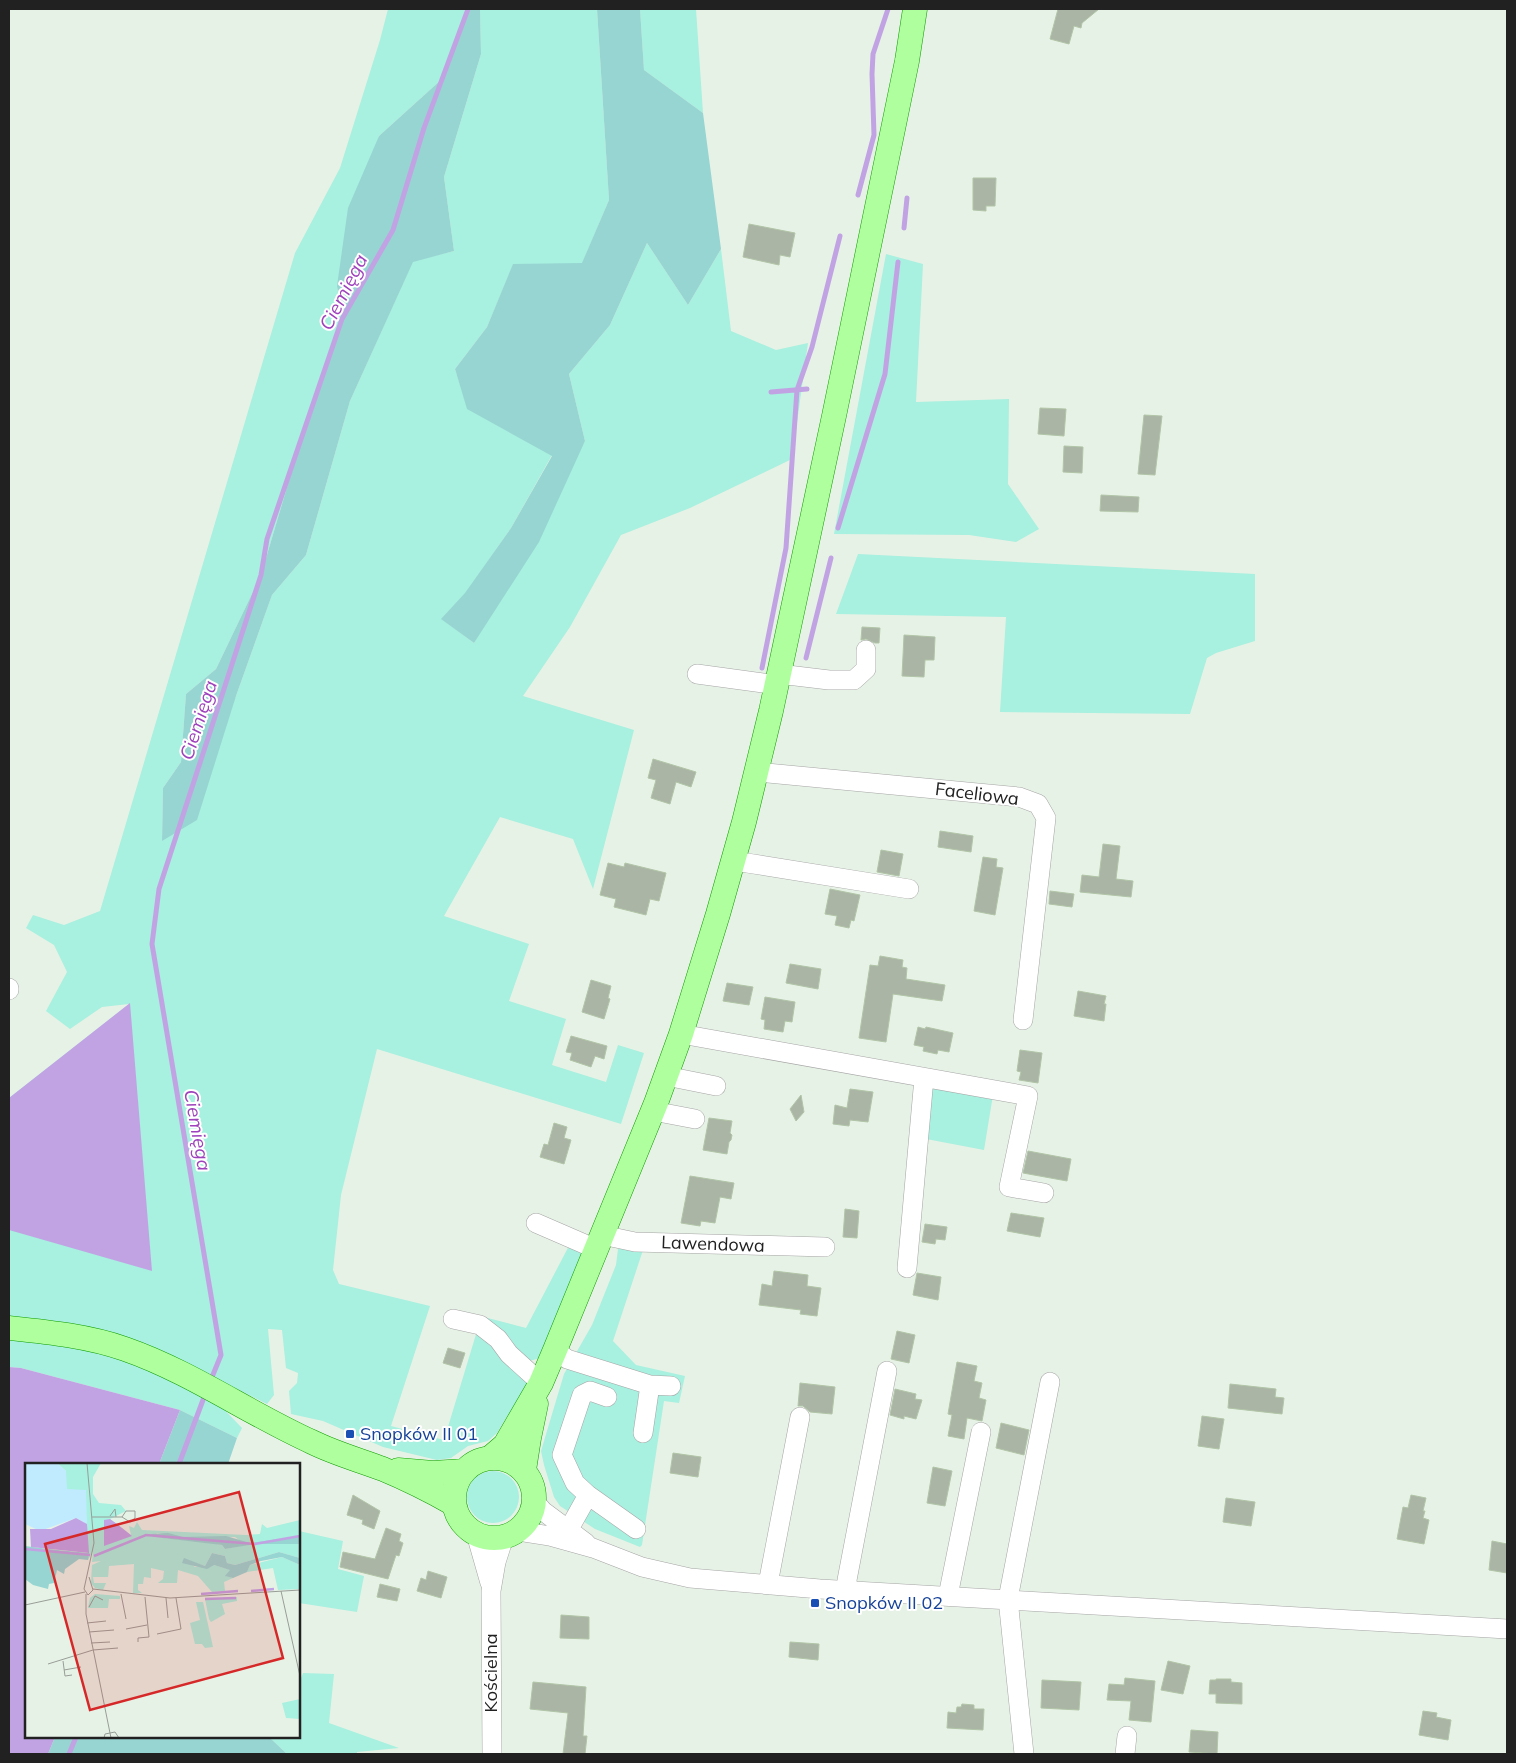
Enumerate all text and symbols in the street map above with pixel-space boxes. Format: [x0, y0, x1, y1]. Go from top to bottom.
water label: Ciemięga [314, 250, 372, 334]
water label: Ciemięga [174, 677, 222, 763]
street label: Faceliowa [934, 777, 1020, 810]
water label: Ciemięga [179, 1087, 217, 1173]
street label: Lawendowa [661, 1230, 765, 1257]
place label: Snopków II 01 [360, 1422, 478, 1445]
marker: Snopków II 01 [344, 1428, 356, 1440]
inset map [25, 1463, 300, 1738]
place label: Snopków II 02 [825, 1591, 943, 1614]
marker: Snopków II 02 [809, 1597, 821, 1609]
street label: Kościelna [479, 1633, 502, 1713]

